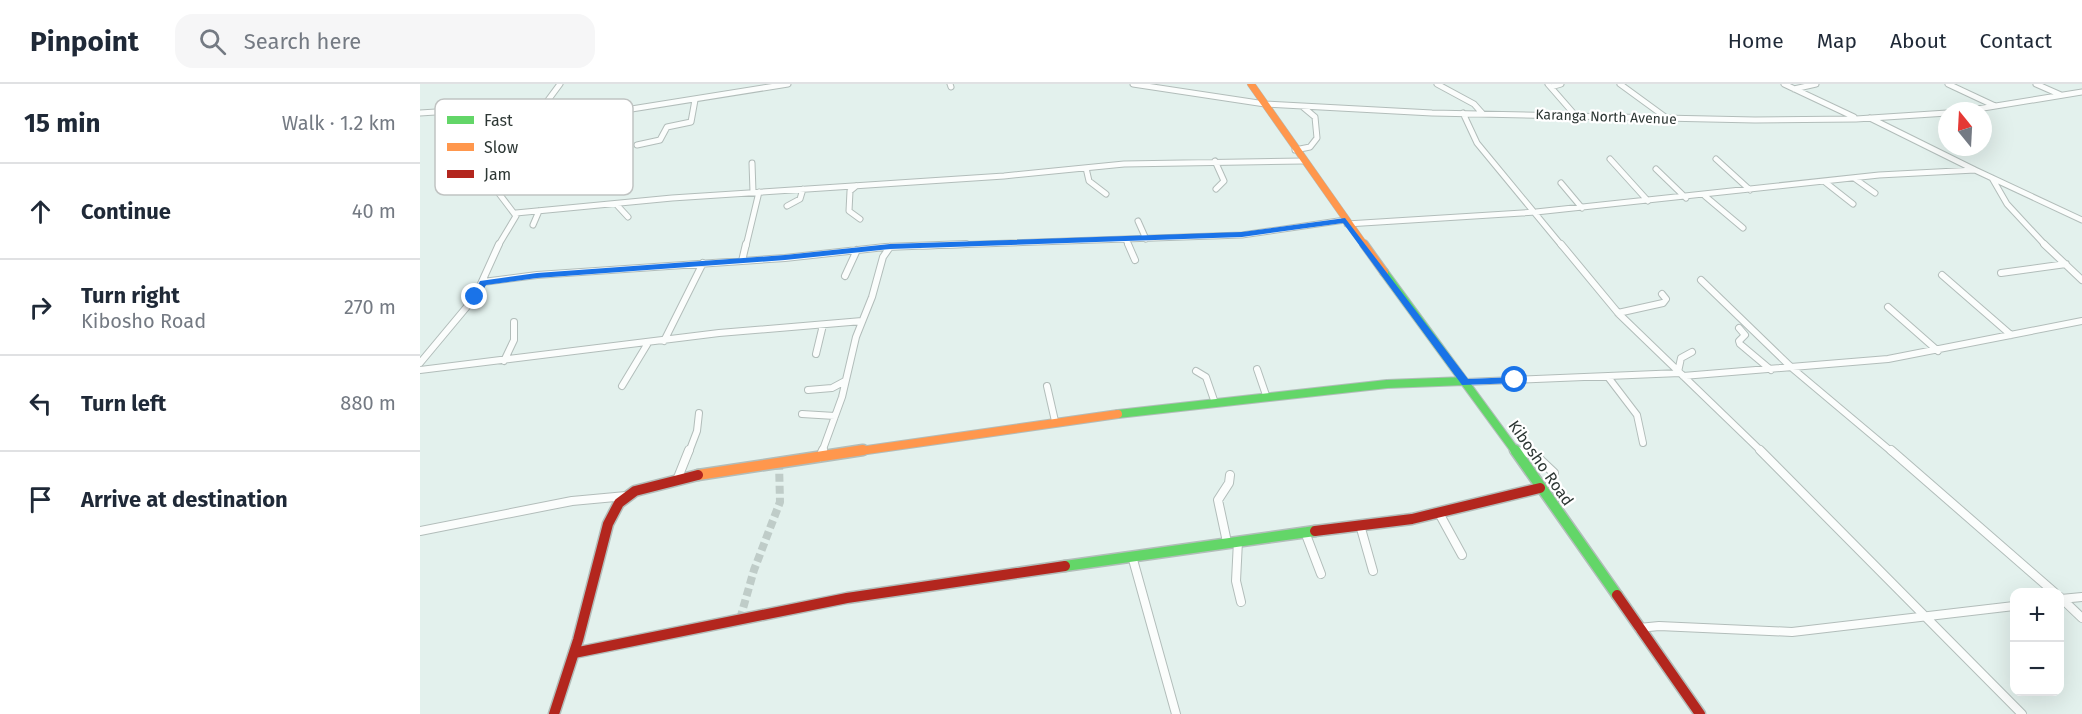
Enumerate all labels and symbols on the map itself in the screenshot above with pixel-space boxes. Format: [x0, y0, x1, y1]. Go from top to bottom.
legend [435, 99, 633, 195]
north arrow [1938, 102, 1992, 156]
street label: Karanga North Avenue [1535, 106, 1677, 128]
text: Fast [484, 111, 513, 130]
text: Slow [484, 138, 519, 157]
text: Jam [484, 165, 511, 184]
route end [461, 283, 487, 309]
route start [1501, 366, 1527, 392]
street label: Kibosho Road [1505, 417, 1577, 509]

